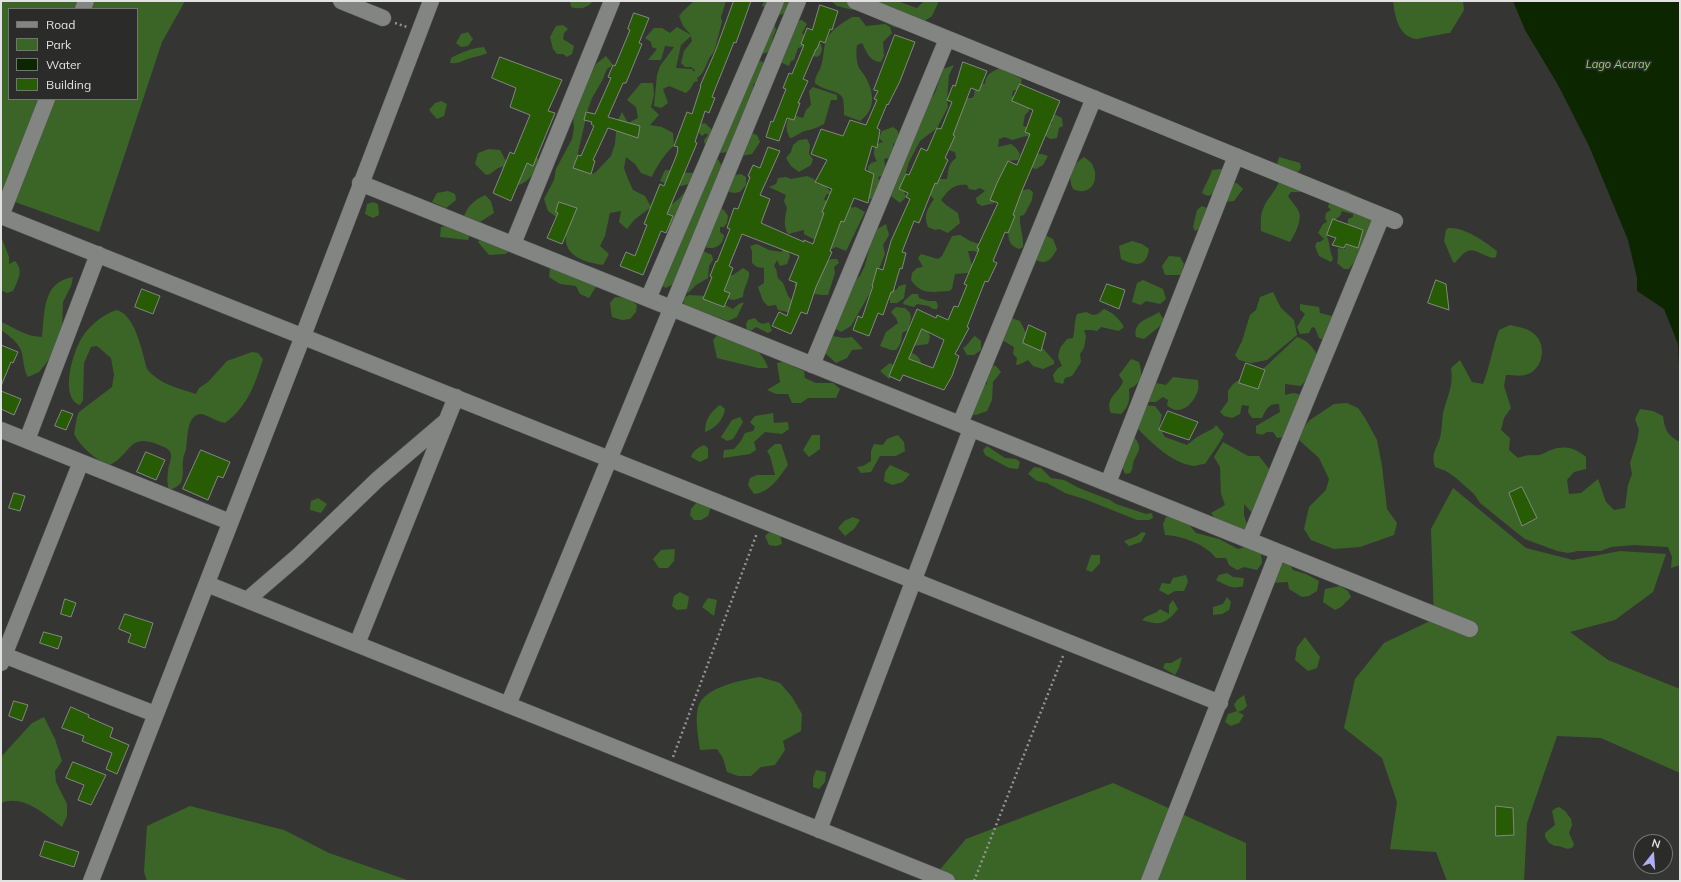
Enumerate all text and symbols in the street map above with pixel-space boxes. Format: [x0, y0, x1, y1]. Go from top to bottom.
legend [8, 8, 138, 100]
text: Road [46, 17, 75, 32]
text: Park [46, 37, 71, 52]
text: Water [46, 57, 81, 72]
water label: Lago Acaray [1586, 58, 1650, 72]
text: Building [46, 77, 91, 92]
north arrow [1633, 834, 1673, 874]
text: N [1650, 836, 1662, 851]

